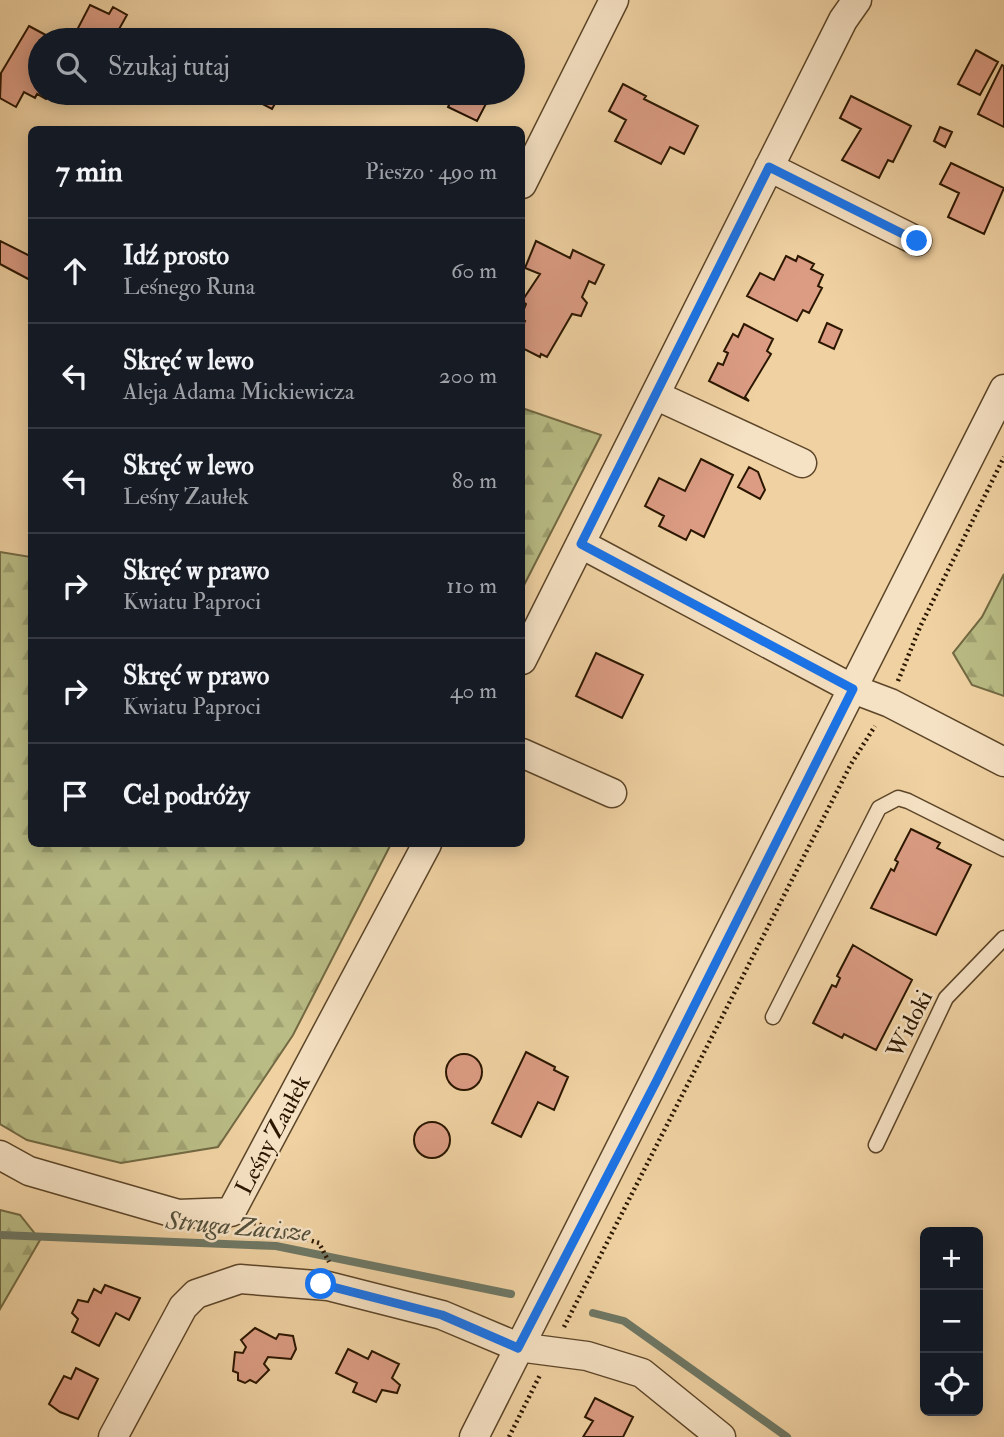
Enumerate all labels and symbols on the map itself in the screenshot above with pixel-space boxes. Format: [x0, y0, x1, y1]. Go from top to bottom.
route end [901, 225, 932, 256]
street label: Widoki [879, 985, 940, 1064]
street label: Leśny Zaułek [229, 1069, 318, 1200]
water label: Struga Zacisze [163, 1205, 312, 1249]
route start [305, 1268, 336, 1299]

